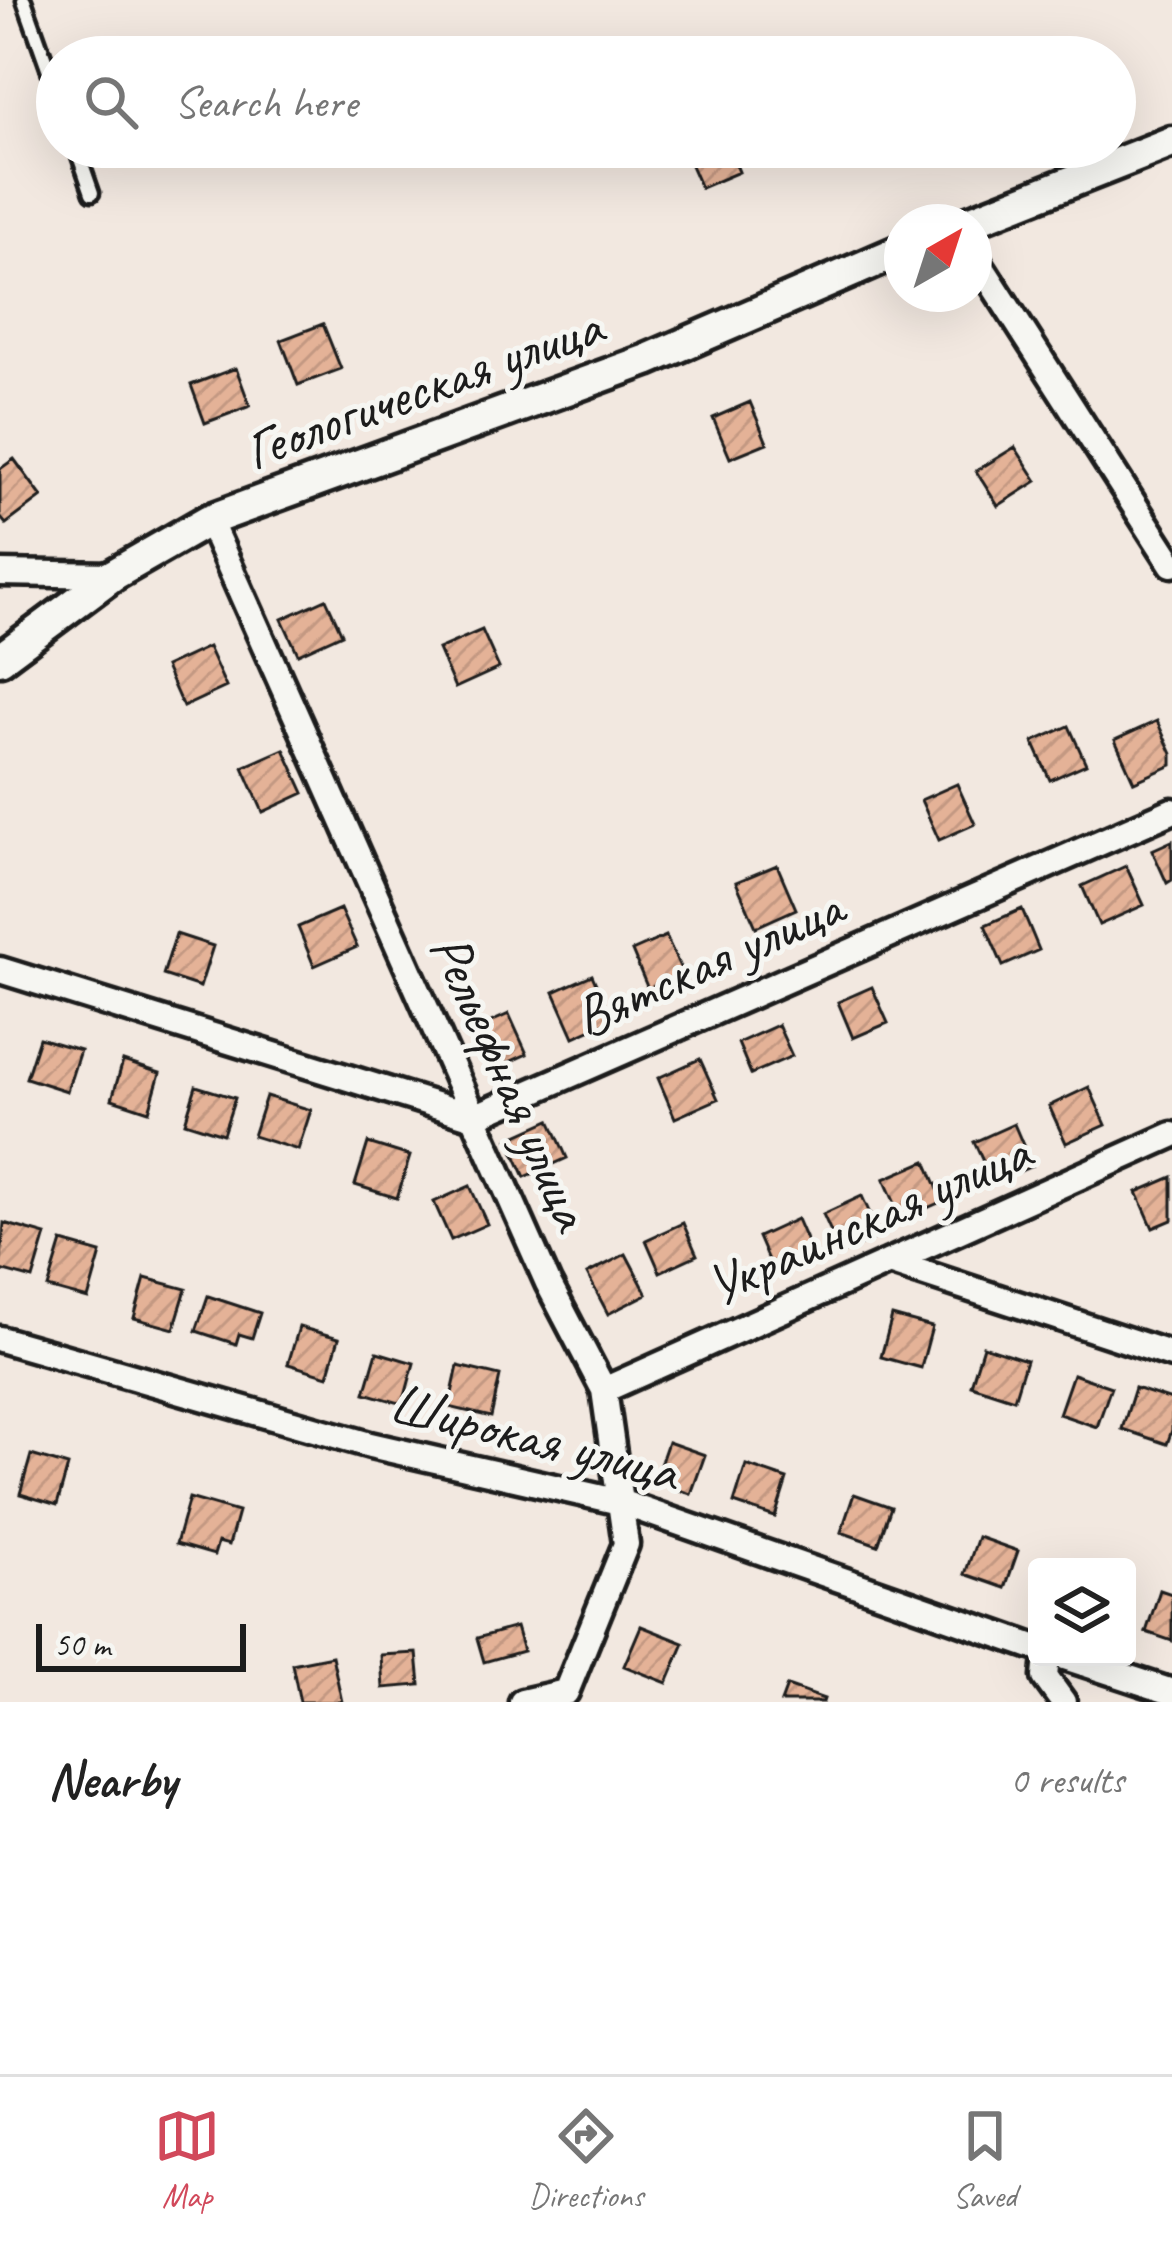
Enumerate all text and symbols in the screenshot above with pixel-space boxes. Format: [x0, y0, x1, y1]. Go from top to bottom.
search box [36, 36, 1136, 168]
icon: search [78, 69, 144, 135]
text: Search here [174, 74, 357, 131]
north arrow [884, 204, 992, 312]
street label: Геологическая улица [235, 289, 615, 486]
street label: Вятская улица [563, 869, 857, 1053]
street label: Рельефная улица [414, 922, 610, 1244]
street label: Украинская улица [695, 1114, 1045, 1322]
street label: Широкая улица [383, 1366, 689, 1508]
map controls [1028, 1558, 1136, 1666]
button: layers [1028, 1558, 1136, 1666]
scale bar [36, 1618, 246, 1671]
text: 50 m [54, 1624, 110, 1666]
text: Nearby [48, 1748, 176, 1812]
text: 0 results [1010, 1756, 1124, 1805]
tab: Map [154, 2103, 220, 2217]
tab: Directions [529, 2103, 643, 2217]
tab: Saved [952, 2103, 1018, 2217]

